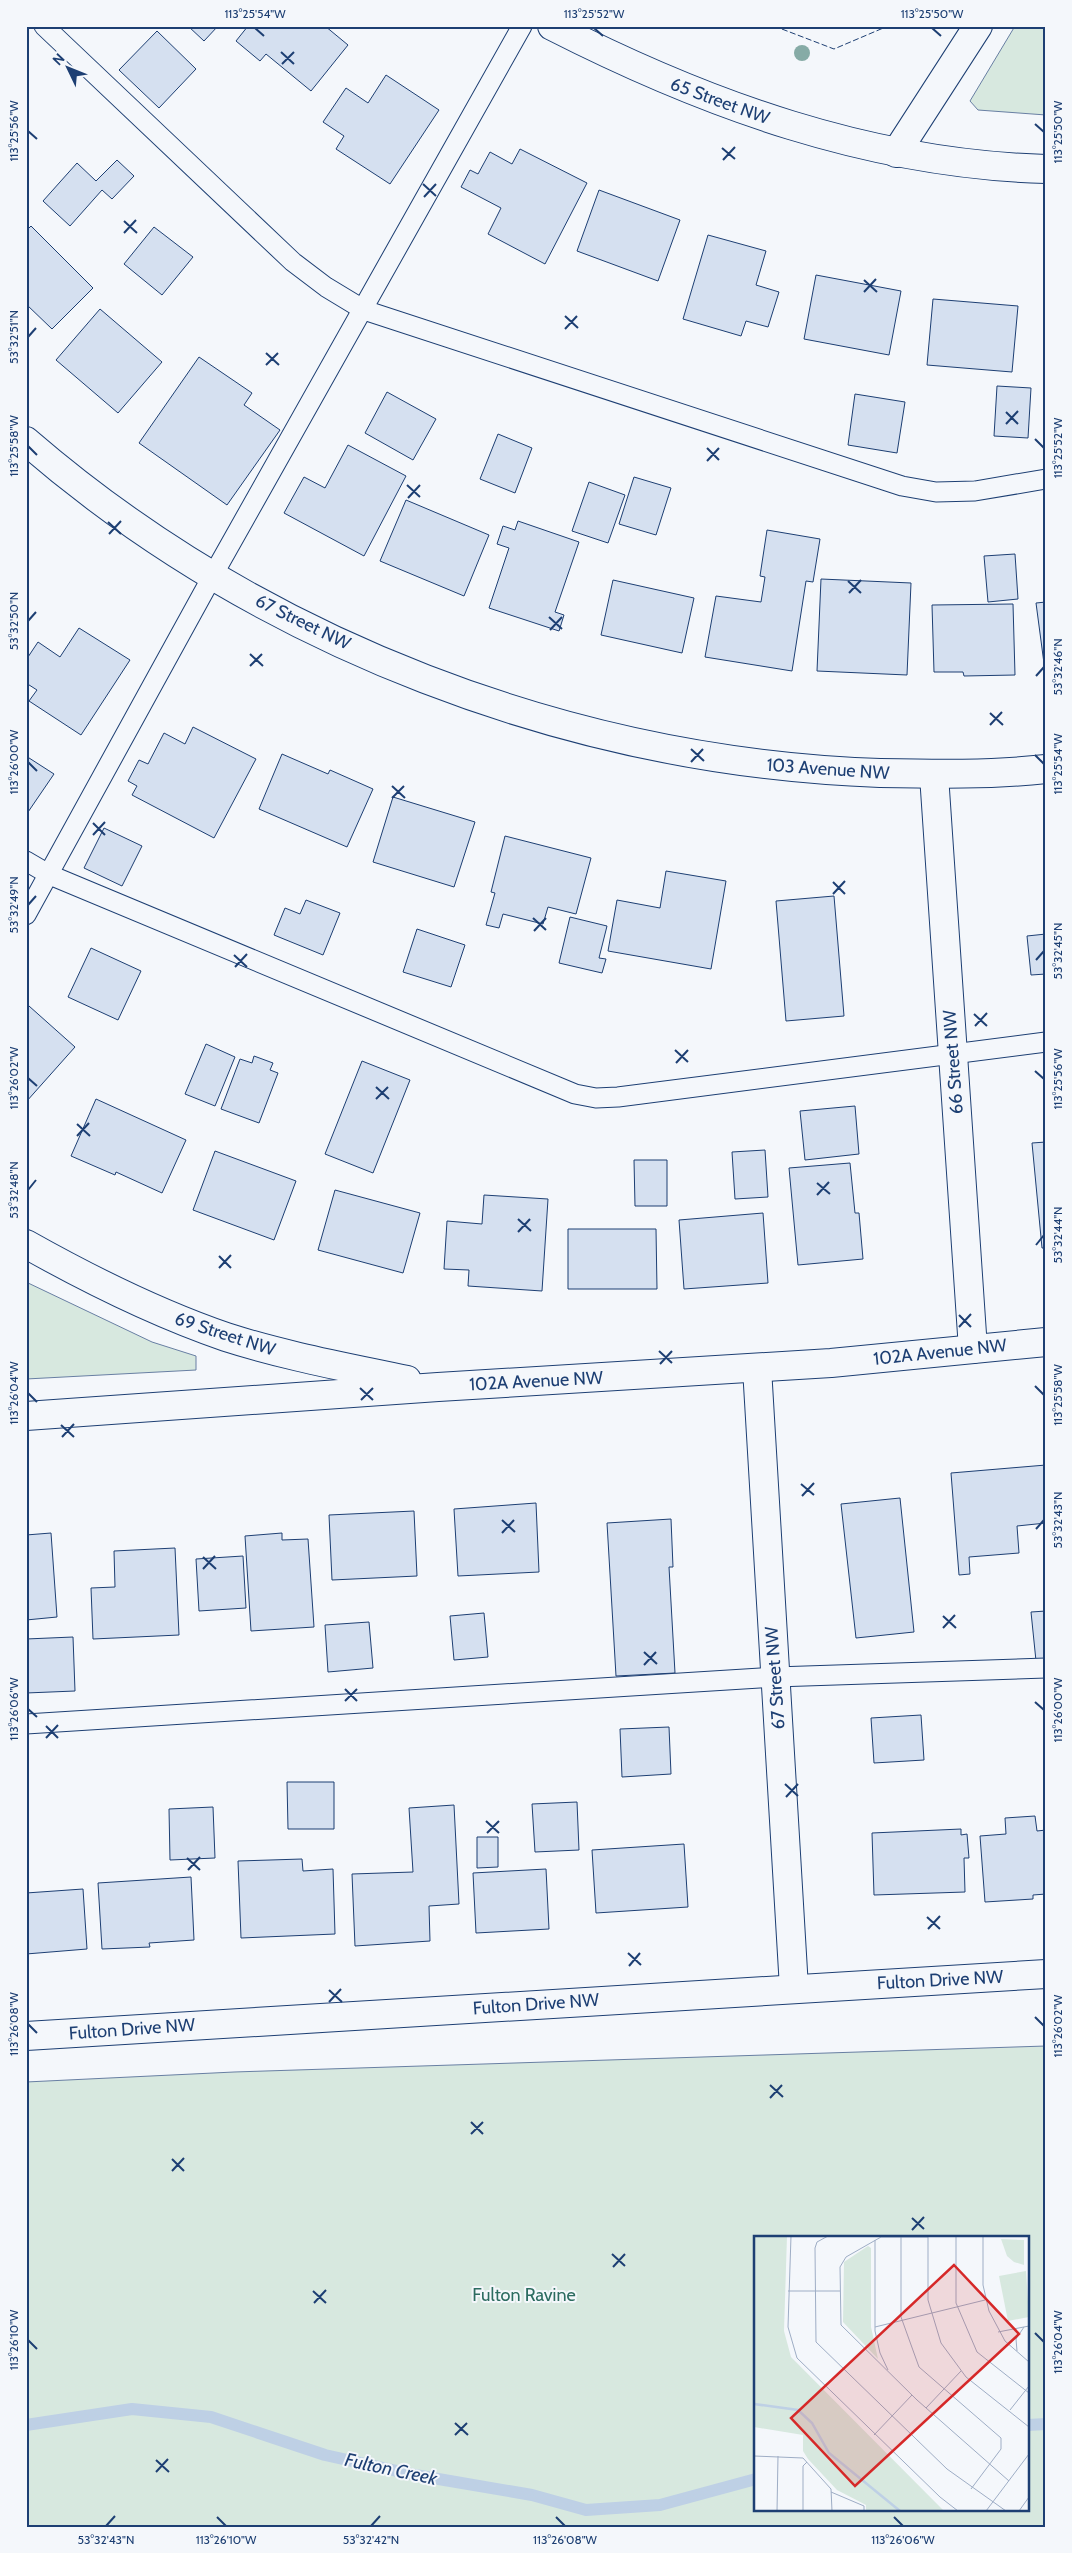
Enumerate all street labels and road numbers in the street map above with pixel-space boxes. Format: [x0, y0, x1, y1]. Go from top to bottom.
street label: 65 Street NW [667, 73, 773, 129]
street label: 67 Street NW [252, 589, 354, 655]
street label: 103 Avenue NW [766, 754, 890, 784]
street label: 66 Street NW [938, 1009, 968, 1115]
street label: 69 Street NW [172, 1307, 278, 1361]
street label: 102A Avenue NW [872, 1334, 1008, 1370]
street label: 102A Avenue NW [469, 1367, 603, 1395]
street label: 67 Street NW [760, 1626, 790, 1730]
street label: Fulton Drive NW [876, 1966, 1004, 1994]
street label: Fulton Drive NW [472, 1989, 600, 2019]
street label: Fulton Drive NW [68, 2014, 196, 2044]

